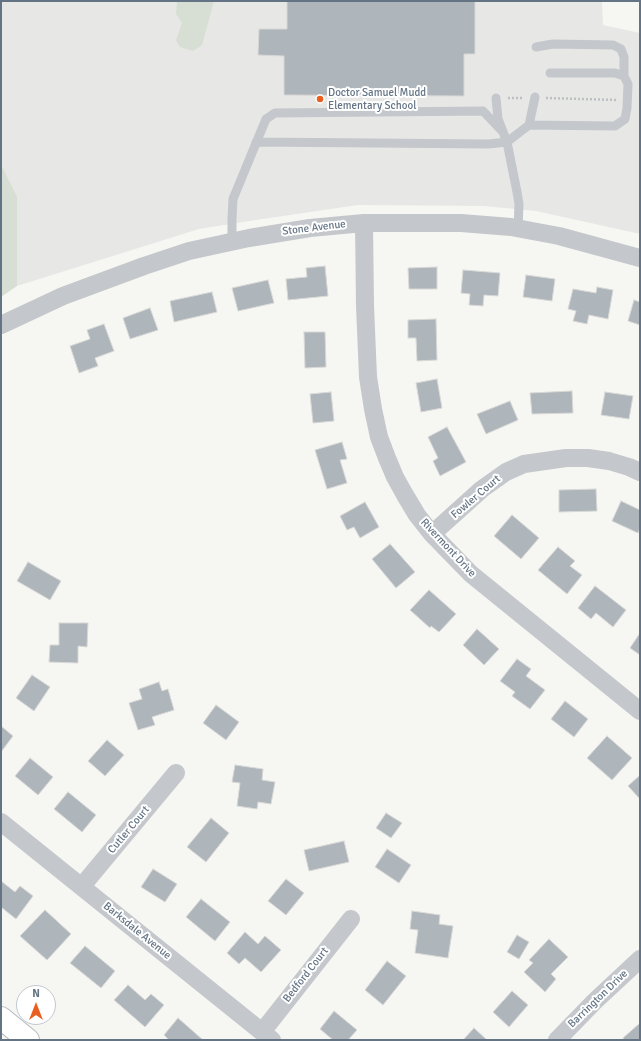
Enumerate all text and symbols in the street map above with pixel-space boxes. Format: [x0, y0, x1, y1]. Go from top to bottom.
place label: Doctor Samuel Mudd Elementary School [328, 86, 426, 112]
marker: Doctor Samuel Mudd Elementary School [315, 94, 325, 104]
street label: Stone Avenue [281, 218, 347, 238]
street label: Fowler Court [449, 473, 503, 521]
street label: Rivermont Drive [418, 516, 478, 580]
street label: Cutler Court [105, 804, 153, 856]
street label: Barksdale Avenue [100, 900, 174, 962]
street label: Bedford Court [281, 945, 331, 1005]
street label: Barrington Drive [565, 967, 631, 1031]
north arrow [16, 985, 56, 1025]
text: N [32, 987, 40, 1000]

